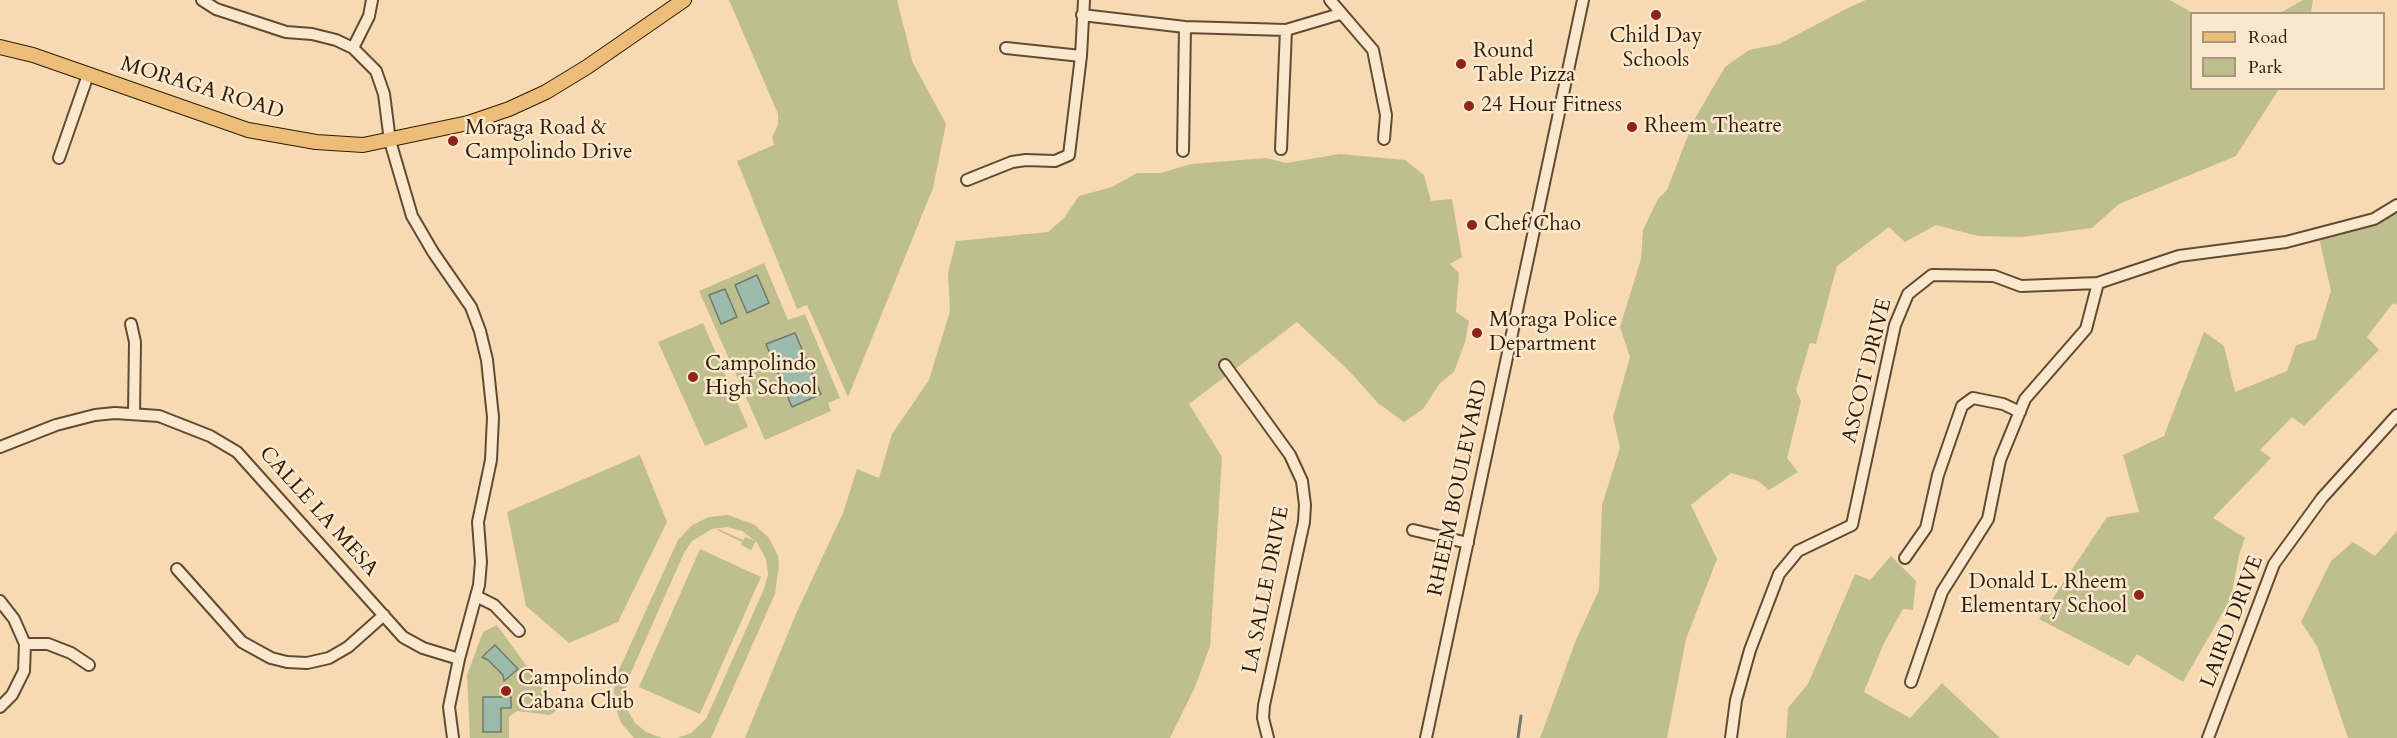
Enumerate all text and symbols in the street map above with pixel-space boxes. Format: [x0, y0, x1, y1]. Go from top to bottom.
marker: Child Day Schools [1649, 8, 1663, 22]
legend [2190, 12, 2385, 90]
place label: Child Day Schools [1610, 24, 1702, 74]
text: Road [2248, 25, 2288, 50]
place label: Round Table Pizza [1473, 39, 1575, 89]
street label: MORAGA ROAD [117, 52, 287, 126]
text: Park [2248, 55, 2283, 80]
marker: Round Table Pizza [1454, 57, 1468, 71]
place label: 24 Hour Fitness [1481, 93, 1622, 119]
marker: 24 Hour Fitness [1462, 99, 1476, 113]
place label: Rheem Theatre [1644, 114, 1782, 140]
place label: Moraga Road & Campolindo Drive [465, 116, 633, 166]
marker: Rheem Theatre [1625, 120, 1639, 134]
marker: Moraga Road & Campolindo Drive [446, 134, 460, 148]
place label: Chef Chao [1484, 212, 1581, 238]
marker: Chef Chao [1465, 218, 1479, 232]
street label: ASCOT DRIVE [1838, 296, 1898, 446]
place label: Moraga Police Department [1489, 308, 1617, 358]
marker: Moraga Police Department [1470, 326, 1484, 340]
place label: Campolindo High School [705, 352, 817, 402]
marker: Campolindo High School [686, 370, 700, 384]
street label: RHEEM BOULEVARD [1424, 377, 1494, 599]
street label: CALLE LA MESA [253, 442, 383, 582]
street label: LA SALLE DRIVE [1238, 504, 1296, 676]
street label: LAIRD DRIVE [2196, 552, 2270, 692]
place label: Donald L. Rheem Elementary School [1960, 570, 2127, 620]
marker: Donald L. Rheem Elementary School [2132, 588, 2146, 602]
place label: Campolindo Cabana Club [518, 666, 634, 716]
marker: Campolindo Cabana Club [499, 684, 513, 698]

